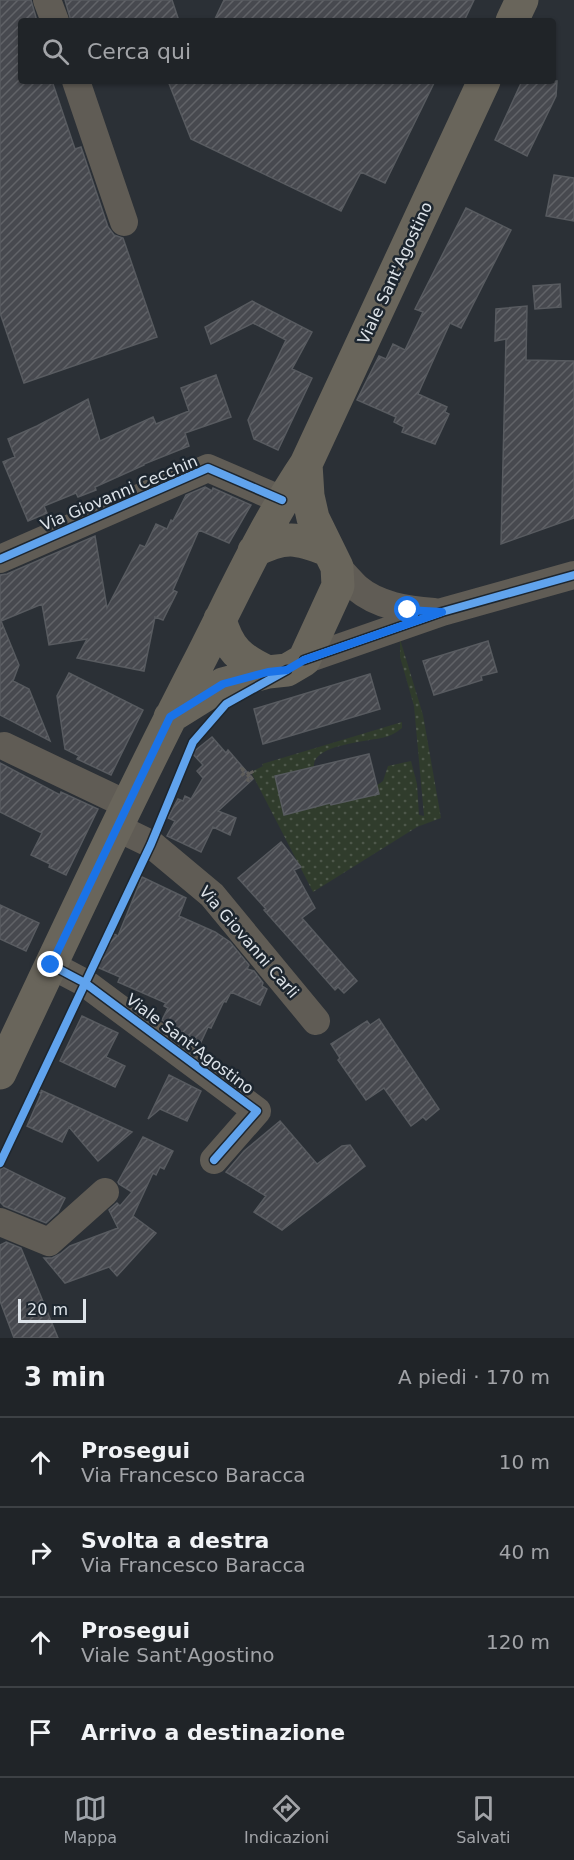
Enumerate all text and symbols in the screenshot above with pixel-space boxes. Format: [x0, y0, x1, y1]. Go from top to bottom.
search box [18, 18, 556, 84]
icon: search [39, 35, 72, 68]
text: Cerca qui [87, 39, 191, 64]
street label: Viale Sant'Agostino [354, 199, 436, 347]
street label: Via Giovanni Cecchin [38, 451, 200, 535]
route start [394, 596, 420, 622]
street label: Via Giovanni Carli [195, 882, 303, 1002]
route end [37, 951, 63, 977]
street label: Viale Sant'Agostino [122, 990, 258, 1098]
scale bar [18, 1296, 86, 1324]
text: 20 m [27, 1300, 68, 1319]
text: 3 min [24, 1362, 106, 1392]
text: A piedi · 170 m [398, 1365, 550, 1389]
text: Prosegui [81, 1438, 190, 1463]
icon: ahead [24, 1446, 57, 1479]
text: 10 m [499, 1450, 550, 1474]
text: Via Francesco Baracca [81, 1463, 306, 1487]
text: Svolta a destra [81, 1528, 269, 1553]
icon: right [24, 1536, 57, 1569]
text: 40 m [499, 1540, 550, 1564]
text: Via Francesco Baracca [81, 1553, 306, 1577]
text: Prosegui [81, 1618, 190, 1643]
icon: ahead [24, 1626, 57, 1659]
text: 120 m [486, 1630, 550, 1654]
text: Viale Sant'Agostino [81, 1643, 275, 1667]
icon: arrive [24, 1716, 57, 1749]
text: Arrivo a destinazione [81, 1720, 345, 1745]
tab: Mappa [63, 1792, 117, 1847]
tab: Indicazioni [244, 1792, 329, 1847]
tab: Salvati [456, 1792, 511, 1847]

